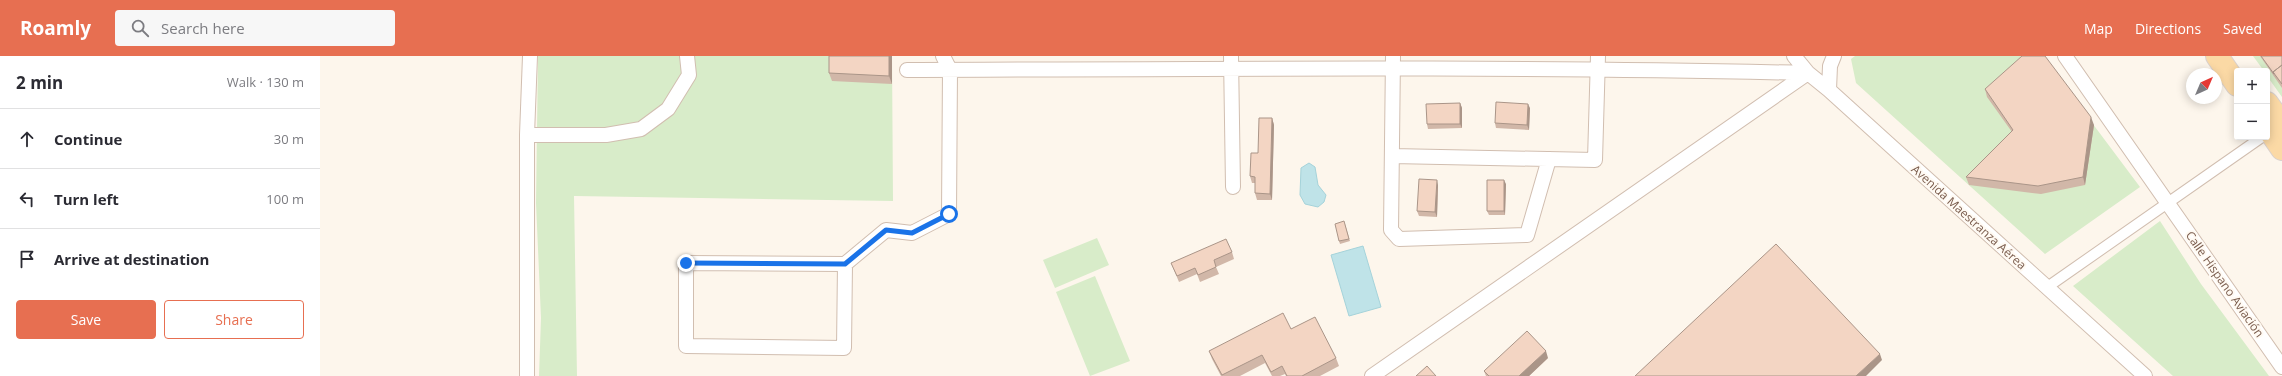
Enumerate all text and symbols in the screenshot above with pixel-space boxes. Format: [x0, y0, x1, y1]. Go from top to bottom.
search box [115, 10, 395, 46]
text: Roamly [20, 15, 91, 41]
icon: search [129, 17, 151, 39]
text: Search here [161, 18, 245, 38]
text: Map [2084, 19, 2113, 38]
text: Directions [2135, 19, 2201, 38]
text: Saved [2223, 19, 2262, 38]
north arrow [2186, 68, 2222, 104]
map controls [2234, 68, 2270, 140]
button: + [2234, 68, 2270, 104]
text: 2 min [16, 71, 63, 94]
text: Walk · 130 m [227, 73, 304, 91]
button: − [2234, 104, 2270, 140]
icon: ahead [16, 128, 38, 150]
text: Continue [54, 129, 122, 149]
text: 30 m [274, 130, 304, 148]
street label: Avenida Maestranza Aérea [1908, 161, 2030, 273]
icon: left [16, 188, 38, 210]
text: Turn left [54, 189, 119, 209]
text: 100 m [266, 190, 304, 208]
route start [940, 205, 958, 223]
street label: Calle Hispano Aviación [2182, 227, 2268, 341]
icon: arrive [16, 248, 38, 270]
text: Arrive at destination [54, 249, 209, 269]
route end [677, 254, 695, 272]
button: Save [16, 300, 156, 339]
button: Share [164, 300, 304, 339]

